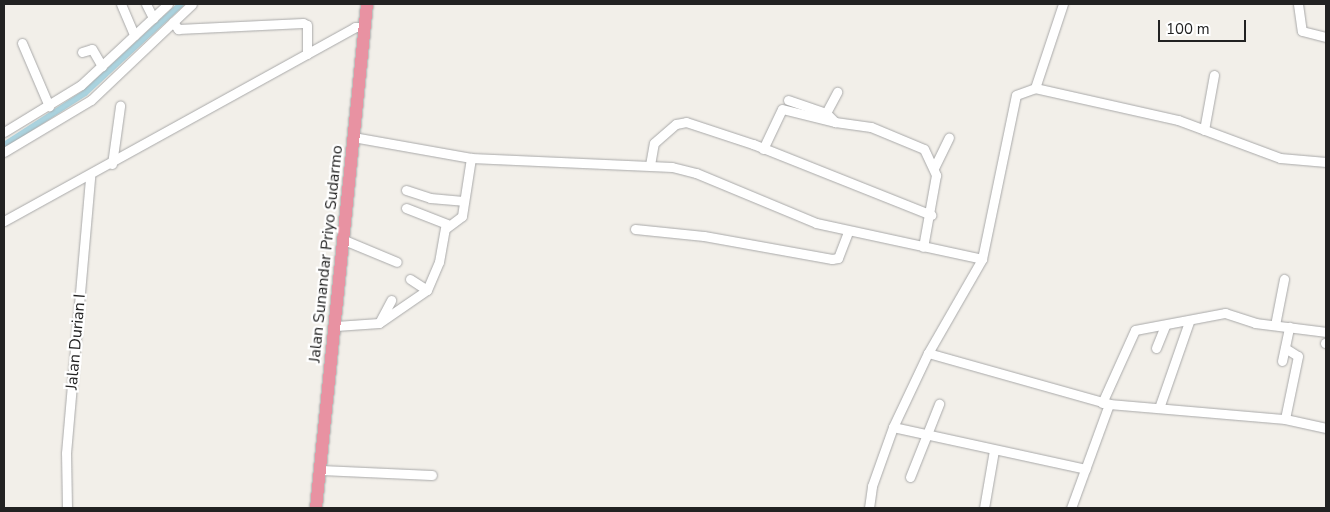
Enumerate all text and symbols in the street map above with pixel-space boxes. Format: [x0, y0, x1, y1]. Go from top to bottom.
scale bar [1160, 10, 1248, 42]
text: 100 m [1166, 19, 1210, 39]
street label: Jalan Sunandar Priyo Sudarmo [305, 144, 347, 364]
street label: Jalan Durian I [62, 293, 90, 391]

